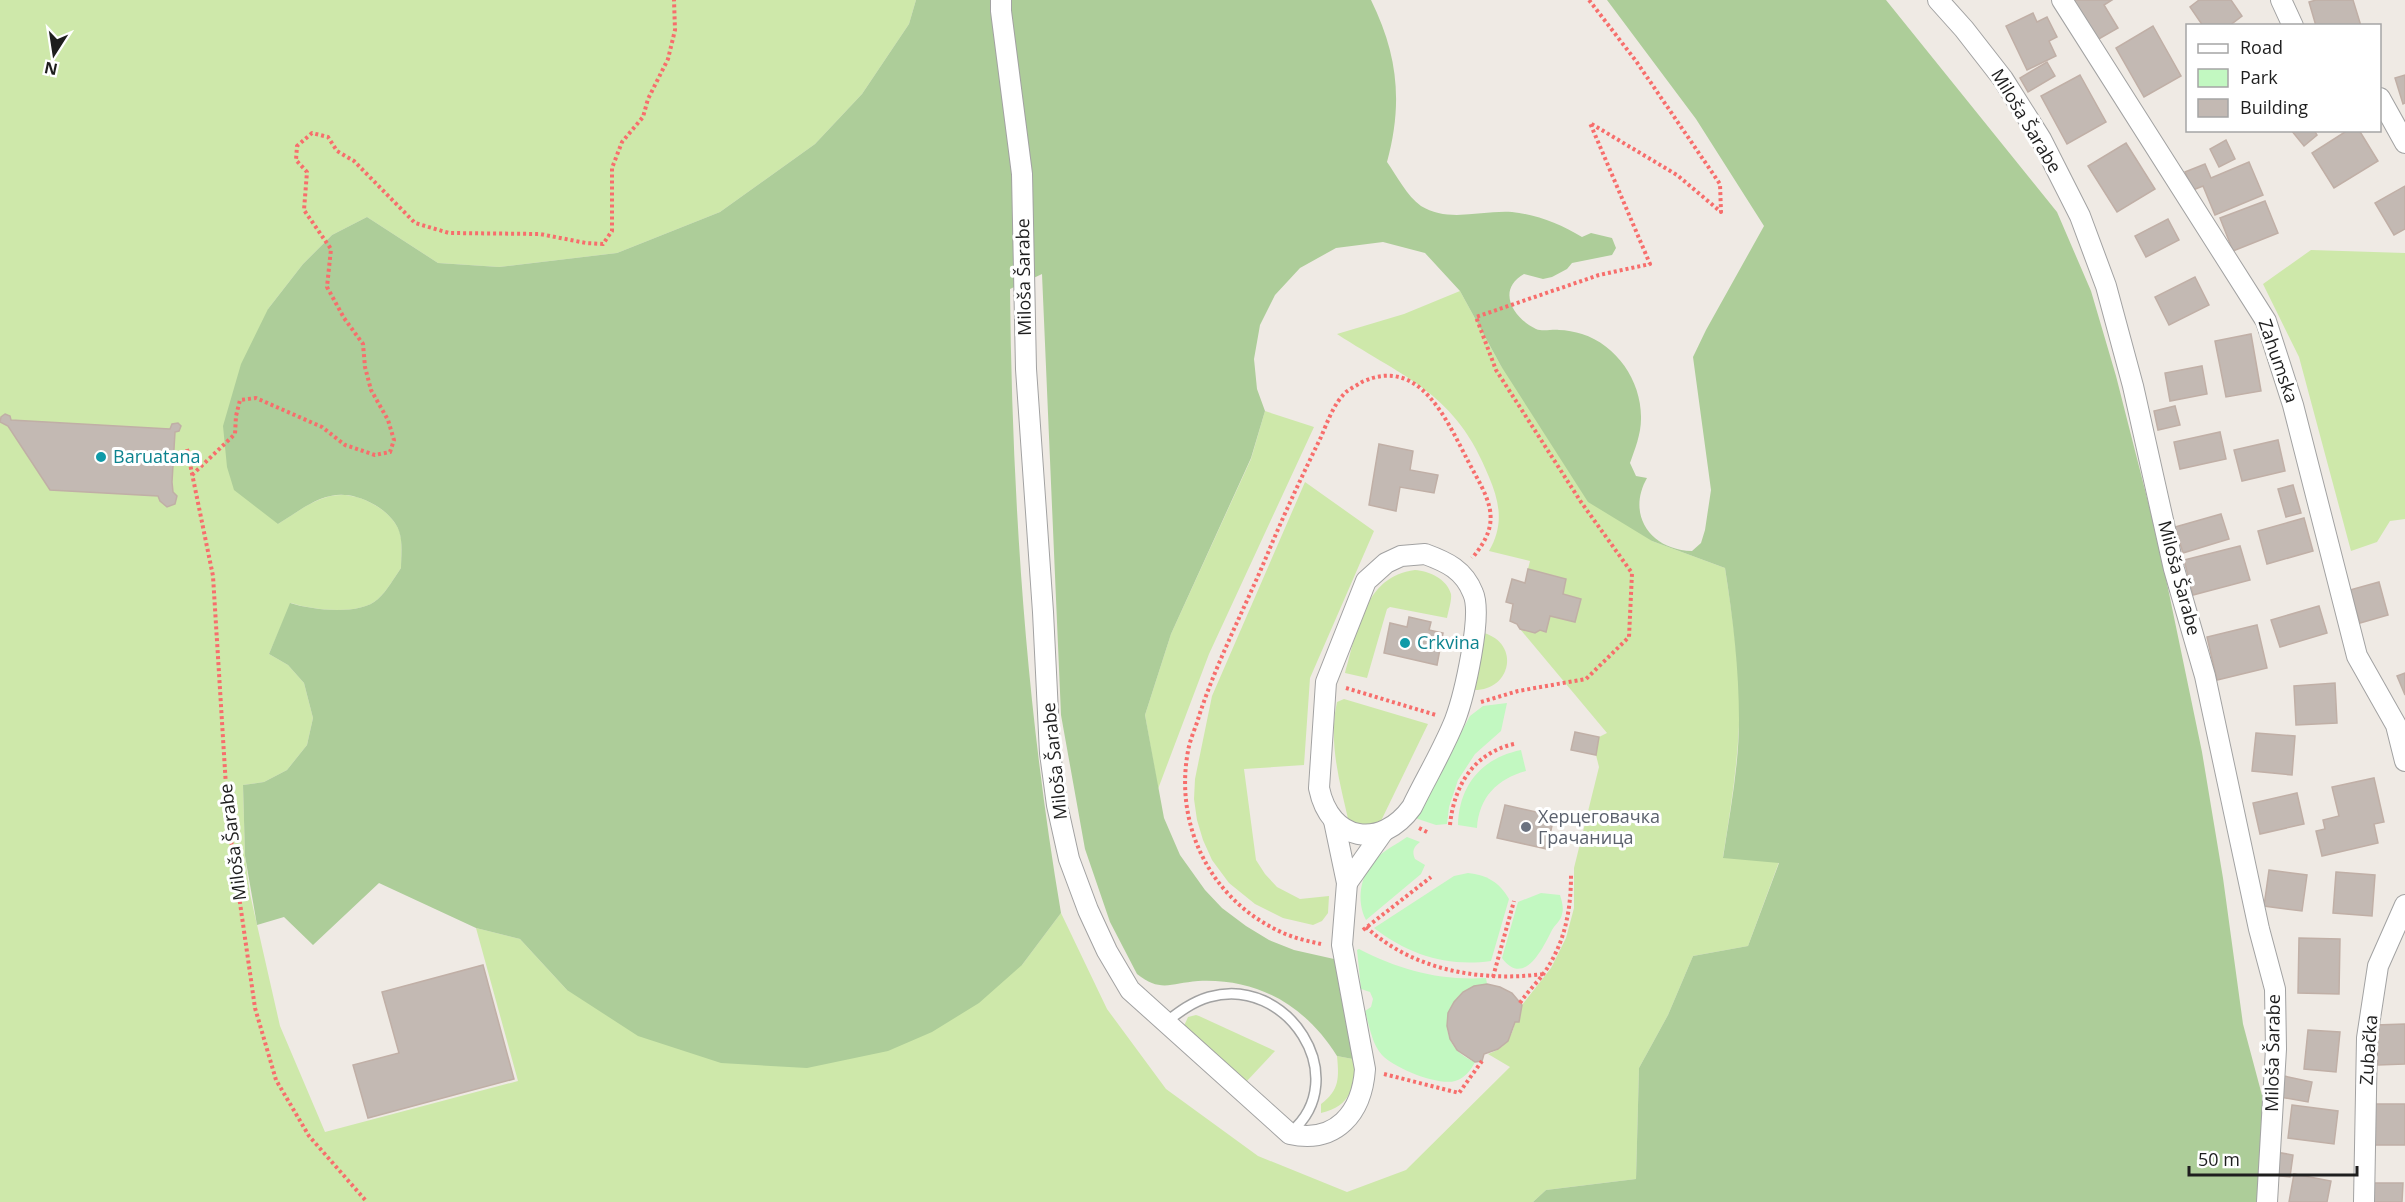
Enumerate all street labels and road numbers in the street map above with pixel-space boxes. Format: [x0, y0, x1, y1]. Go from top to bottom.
street label: Miloša Šarabe [1986, 64, 2067, 177]
street label: Miloša Šarabe [1010, 218, 1036, 336]
street label: Zahumska [2253, 316, 2304, 406]
street label: Miloša Šarabe [2153, 518, 2207, 638]
street label: Miloša Šarabe [1036, 701, 1072, 821]
street label: Miloša Šarabe [213, 782, 251, 902]
street label: Miloša Šarabe [2259, 994, 2285, 1112]
street label: Zubačka [2354, 1014, 2382, 1086]

